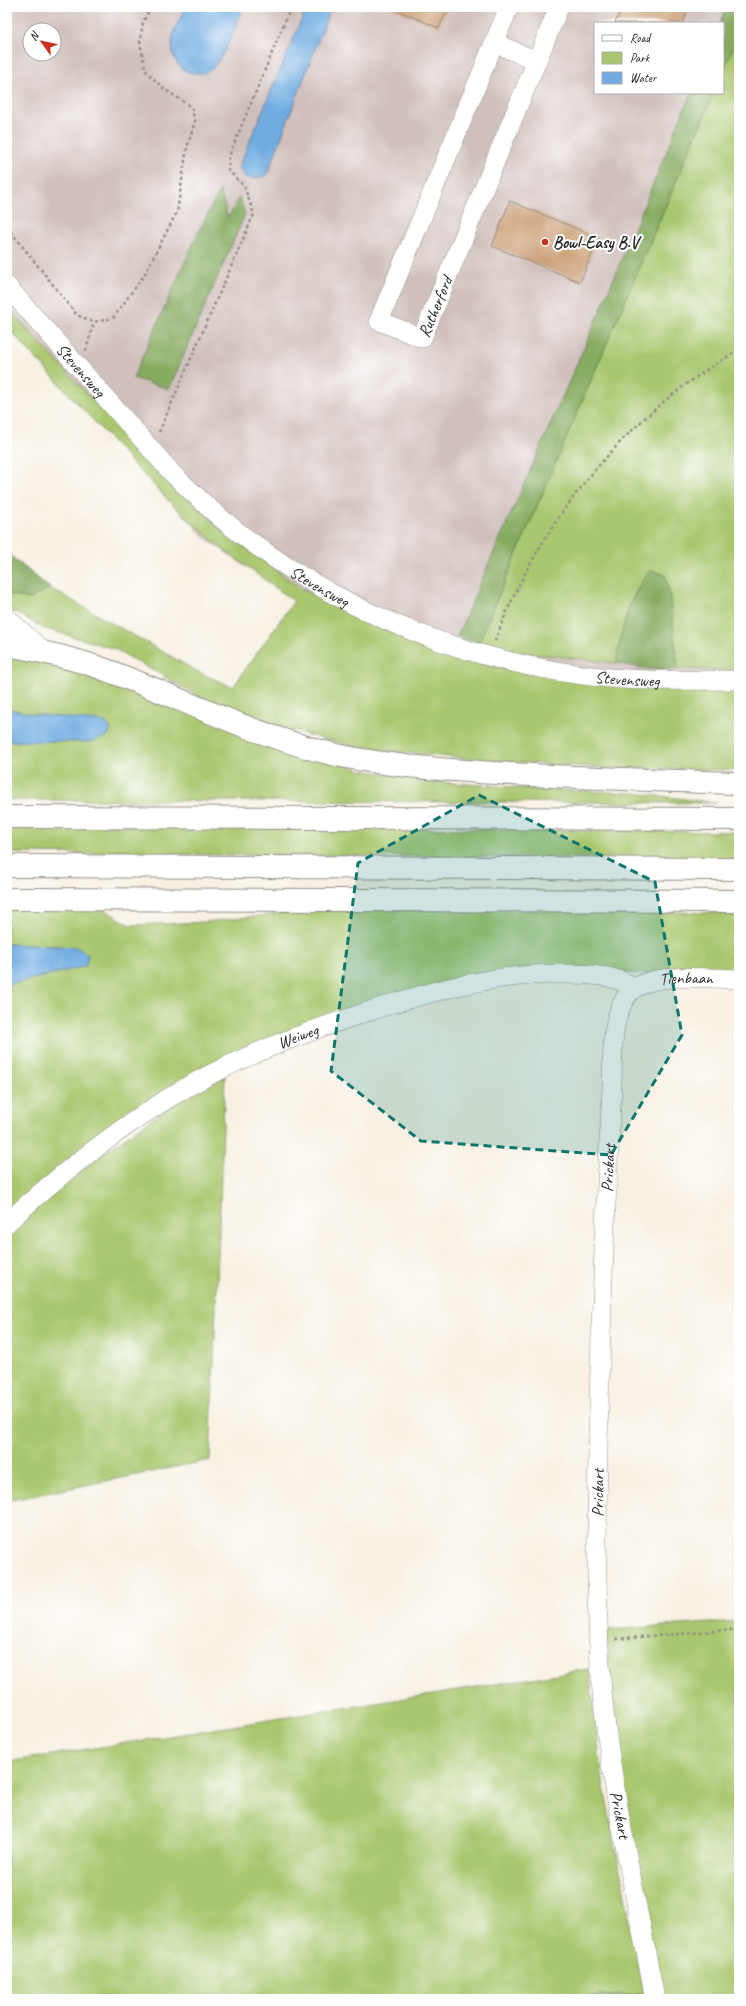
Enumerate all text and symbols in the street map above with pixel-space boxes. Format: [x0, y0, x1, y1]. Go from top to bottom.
north arrow [22, 22, 62, 62]
legend [594, 22, 724, 94]
text: N [26, 28, 43, 43]
text: Road [630, 30, 652, 46]
text: Park [630, 50, 651, 66]
text: Water [630, 70, 658, 86]
place label: Bowl-Easy B.V [553, 232, 642, 253]
marker: Bowl-Easy B.V [540, 237, 550, 247]
street label: Rutherford [413, 271, 458, 340]
street label: Stevensweg [52, 339, 111, 402]
street label: Stevensweg [286, 561, 354, 612]
street label: Stevensweg [594, 666, 661, 691]
street label: Tienbaan [658, 967, 715, 990]
street label: Weiweg [274, 1018, 323, 1053]
street label: Prickart [596, 1141, 620, 1192]
street label: Prickart [587, 1466, 608, 1517]
street label: Prickart [605, 1789, 635, 1843]

